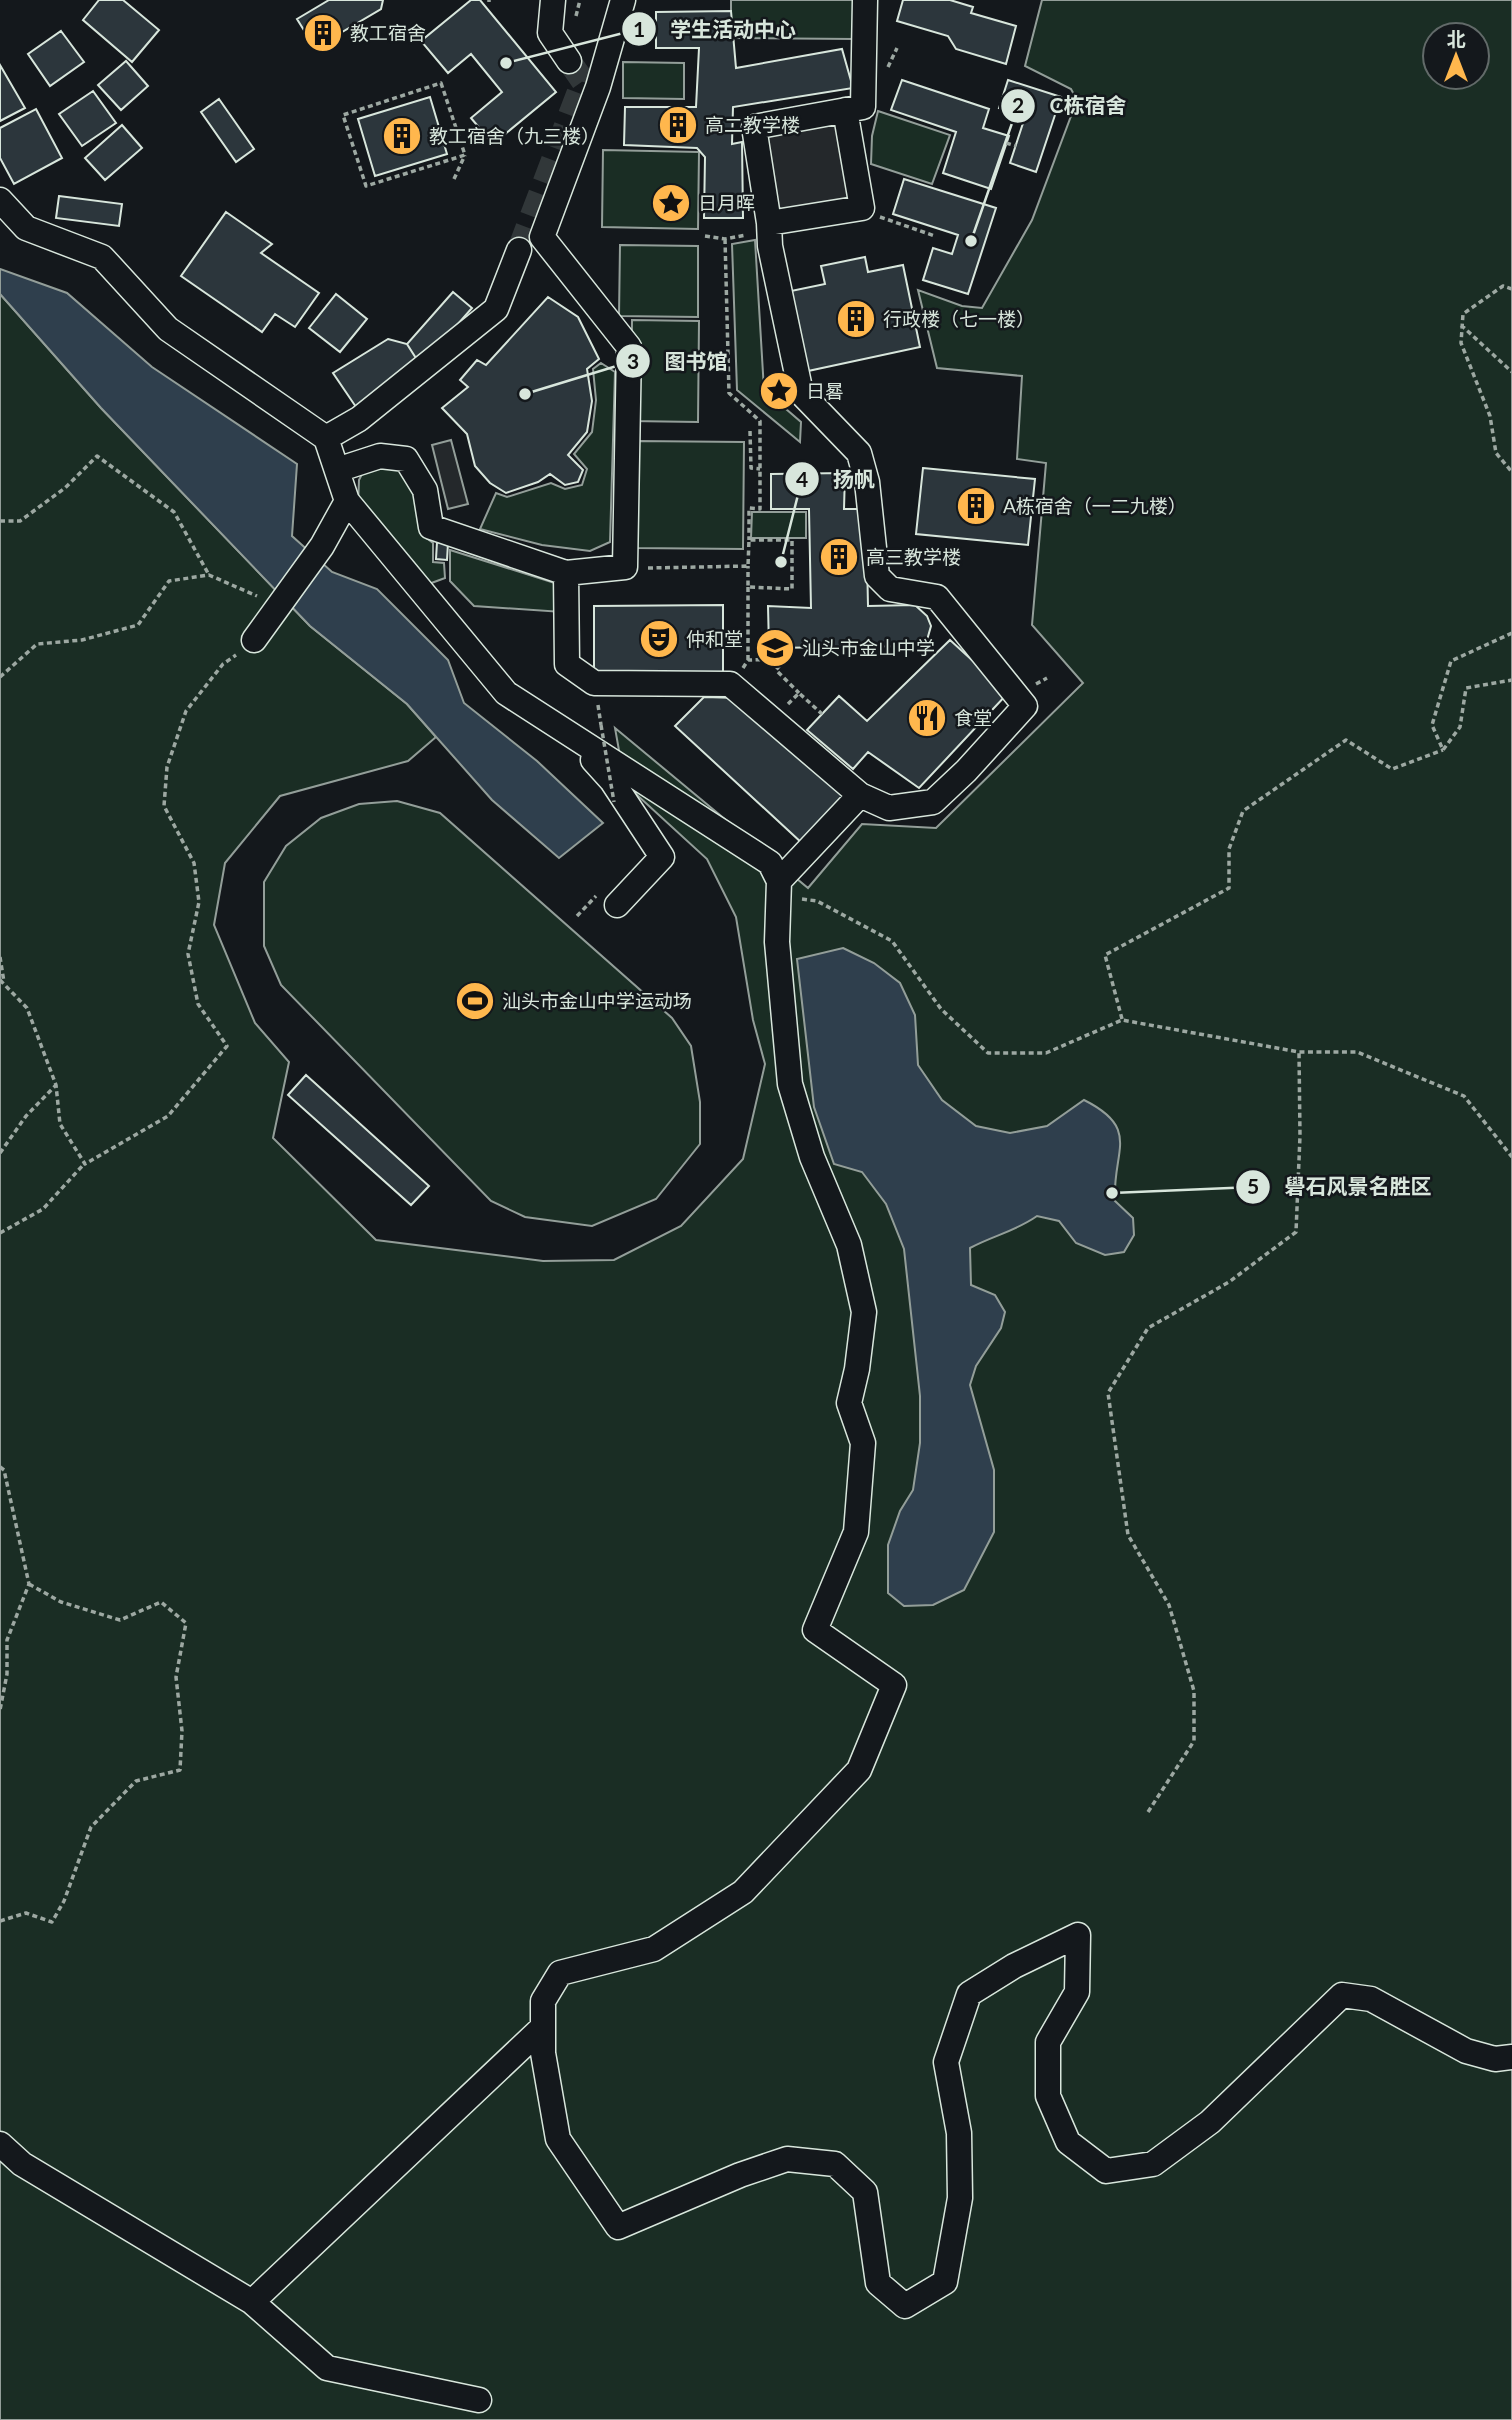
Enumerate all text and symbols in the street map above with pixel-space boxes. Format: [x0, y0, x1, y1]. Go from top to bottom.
callout: 学生活动中心 [621, 8, 810, 50]
building icon: 教工宿舍 [302, 12, 344, 54]
text: 1 [633, 16, 645, 41]
text: 学生活动中心 [670, 16, 796, 41]
place label: 教工宿舍 [350, 21, 426, 44]
north arrow [1421, 21, 1491, 91]
text: 北 [1446, 27, 1466, 50]
callout: C栋宿舍 [1001, 85, 1141, 127]
text: 2 [1012, 92, 1024, 117]
text: C栋宿舍 [1050, 92, 1126, 117]
building icon: 高二教学楼 [657, 104, 699, 146]
place label: 高二教学楼 [705, 113, 800, 136]
building icon: 教工宿舍（九三楼） [381, 115, 423, 157]
place label: 教工宿舍（九三楼） [429, 124, 600, 147]
place icon: 日月晖 [650, 182, 692, 224]
place label: 日月晖 [698, 191, 755, 214]
building icon: 行政楼（七一楼） [835, 298, 877, 340]
place label: 行政楼（七一楼） [883, 307, 1035, 330]
callout: 图书馆 [615, 340, 741, 382]
text: 3 [627, 348, 639, 373]
text: 图书馆 [665, 348, 728, 373]
place icon: 日晷 [758, 370, 800, 412]
place label: 日晷 [806, 379, 844, 402]
callout: 扬帆 [784, 458, 889, 500]
text: 4 [796, 466, 808, 491]
text: 扬帆 [833, 466, 875, 491]
building icon: A栋宿舍（一二九楼） [955, 485, 997, 527]
place label: A栋宿舍（一二九楼） [1003, 494, 1187, 517]
building icon: 高三教学楼 [818, 536, 860, 578]
place label: 高三教学楼 [866, 545, 961, 568]
theatre icon: 仲和堂 [638, 618, 680, 660]
place label: 仲和堂 [686, 627, 743, 650]
school or university icon: 汕头市金山中学 [754, 627, 796, 669]
place label: 汕头市金山中学 [802, 636, 935, 659]
restaurant icon: 食堂 [906, 697, 948, 739]
place label: 食堂 [954, 706, 992, 729]
sports icon: 汕头市金山中学运动场 [454, 980, 496, 1022]
place label: 汕头市金山中学运动场 [502, 989, 692, 1012]
callout: 礐石风景名胜区 [1236, 1166, 1446, 1208]
text: 5 [1247, 1173, 1259, 1198]
text: 礐石风景名胜区 [1285, 1173, 1432, 1198]

